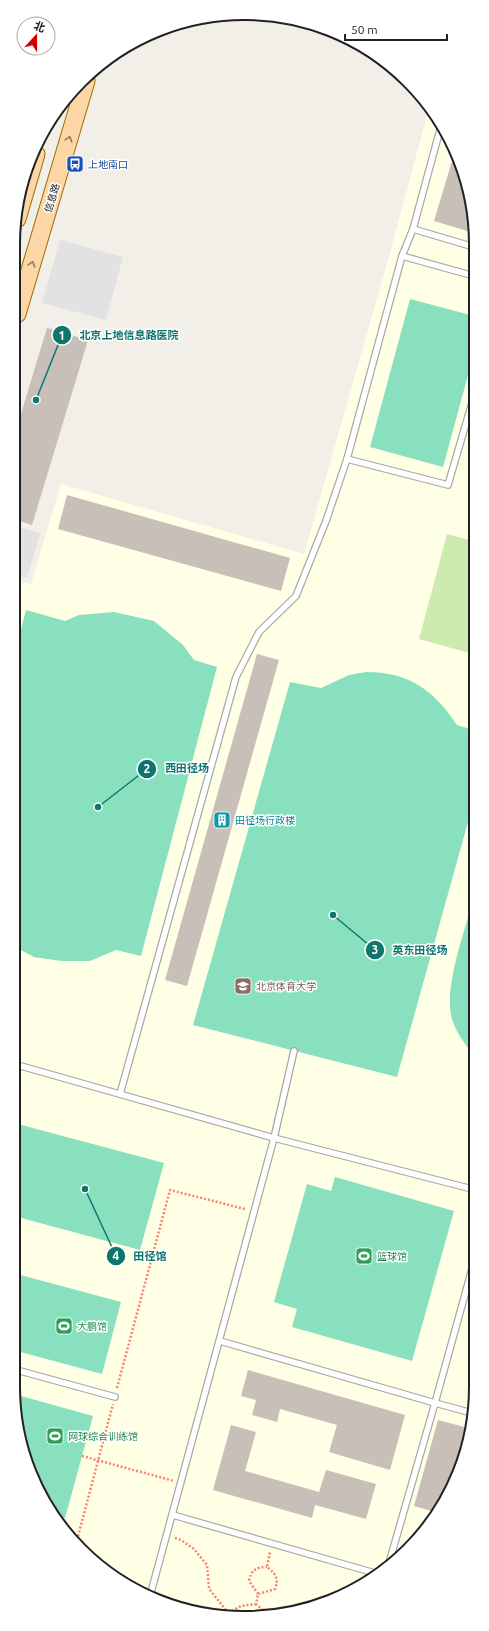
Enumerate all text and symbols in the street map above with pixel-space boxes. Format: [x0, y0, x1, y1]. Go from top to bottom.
north arrow [16, 16, 56, 56]
scale bar [345, 16, 447, 42]
text: 北 [32, 19, 47, 34]
text: 50 m [351, 23, 378, 36]
one-way arrow [64, 136, 73, 143]
bus stop icon: 上地南口 [65, 154, 85, 174]
place label: 上地南口 [88, 159, 128, 170]
street label: 信息路 [42, 182, 62, 214]
one-way arrow [27, 260, 36, 267]
callout: 北京上地信息路医院 [52, 324, 187, 347]
text: 1 [59, 329, 65, 342]
text: 北京上地信息路医院 [80, 329, 179, 341]
callout: 西田径场 [137, 757, 217, 780]
text: 2 [144, 762, 151, 775]
text: 西田径场 [165, 762, 209, 774]
building icon: 田径场行政楼 [212, 810, 232, 830]
place label: 田径场行政楼 [235, 815, 295, 826]
callout: 英东田径场 [365, 939, 456, 962]
text: 3 [372, 943, 378, 956]
text: 英东田径场 [393, 944, 448, 956]
school or university icon: 北京体育大学 [233, 976, 253, 996]
place label: 北京体育大学 [256, 981, 316, 992]
callout: 田径馆 [106, 1245, 175, 1268]
sports icon: 篮球馆 [354, 1246, 374, 1266]
text: 4 [113, 1249, 120, 1262]
text: 田径馆 [134, 1250, 167, 1262]
place label: 篮球馆 [377, 1251, 407, 1262]
sports icon: 大鹏馆 [54, 1316, 74, 1336]
place label: 大鹏馆 [77, 1321, 107, 1332]
sports icon: 网球综合训练馆 [45, 1426, 65, 1446]
place label: 网球综合训练馆 [68, 1431, 138, 1442]

